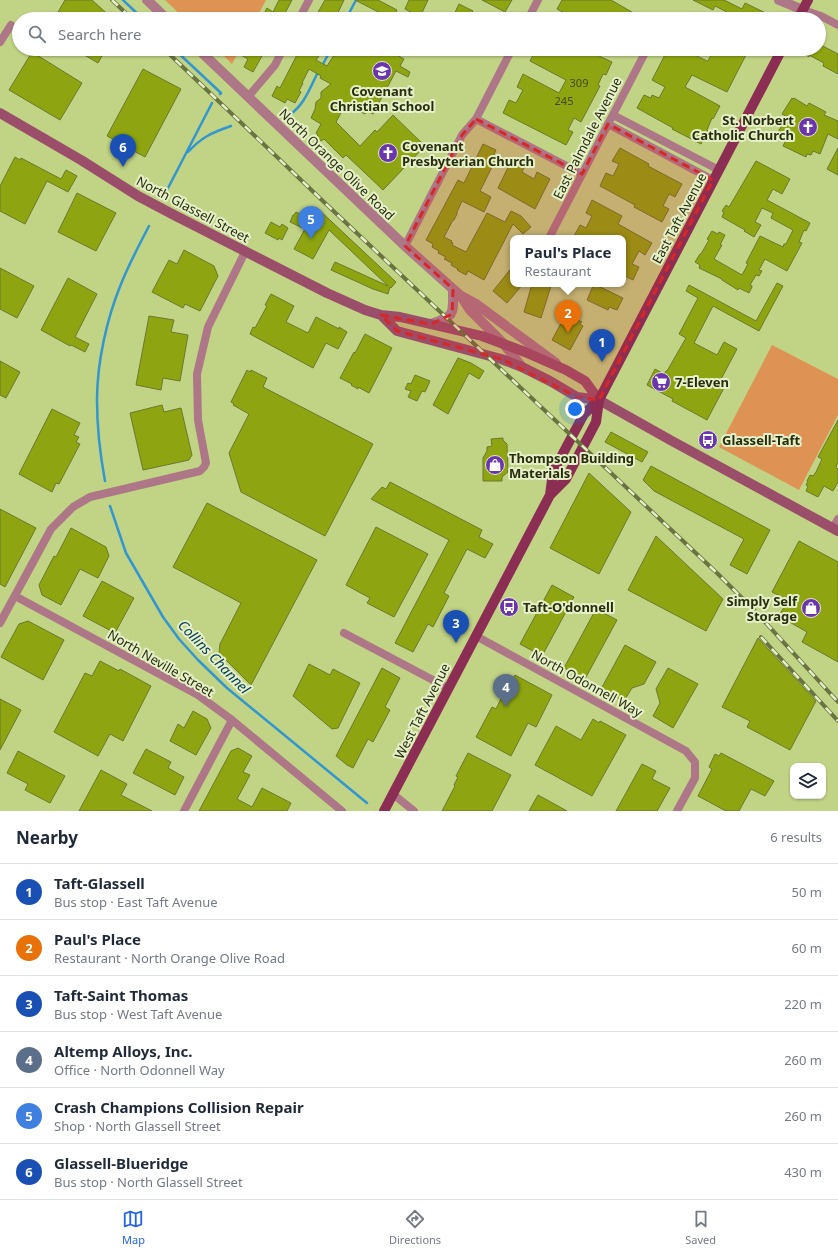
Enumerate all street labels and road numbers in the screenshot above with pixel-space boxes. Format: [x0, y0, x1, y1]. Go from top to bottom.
street label: East Palmdale Avenue [548, 74, 626, 202]
street label: North Orange Olive Road [275, 104, 399, 224]
street label: East Taft Avenue [647, 169, 711, 267]
street label: North Glassell Street [133, 172, 253, 247]
street label: North Neville Street [105, 625, 218, 701]
street label: North Odonnell Way [528, 645, 646, 721]
street label: West Taft Avenue [390, 660, 454, 762]

